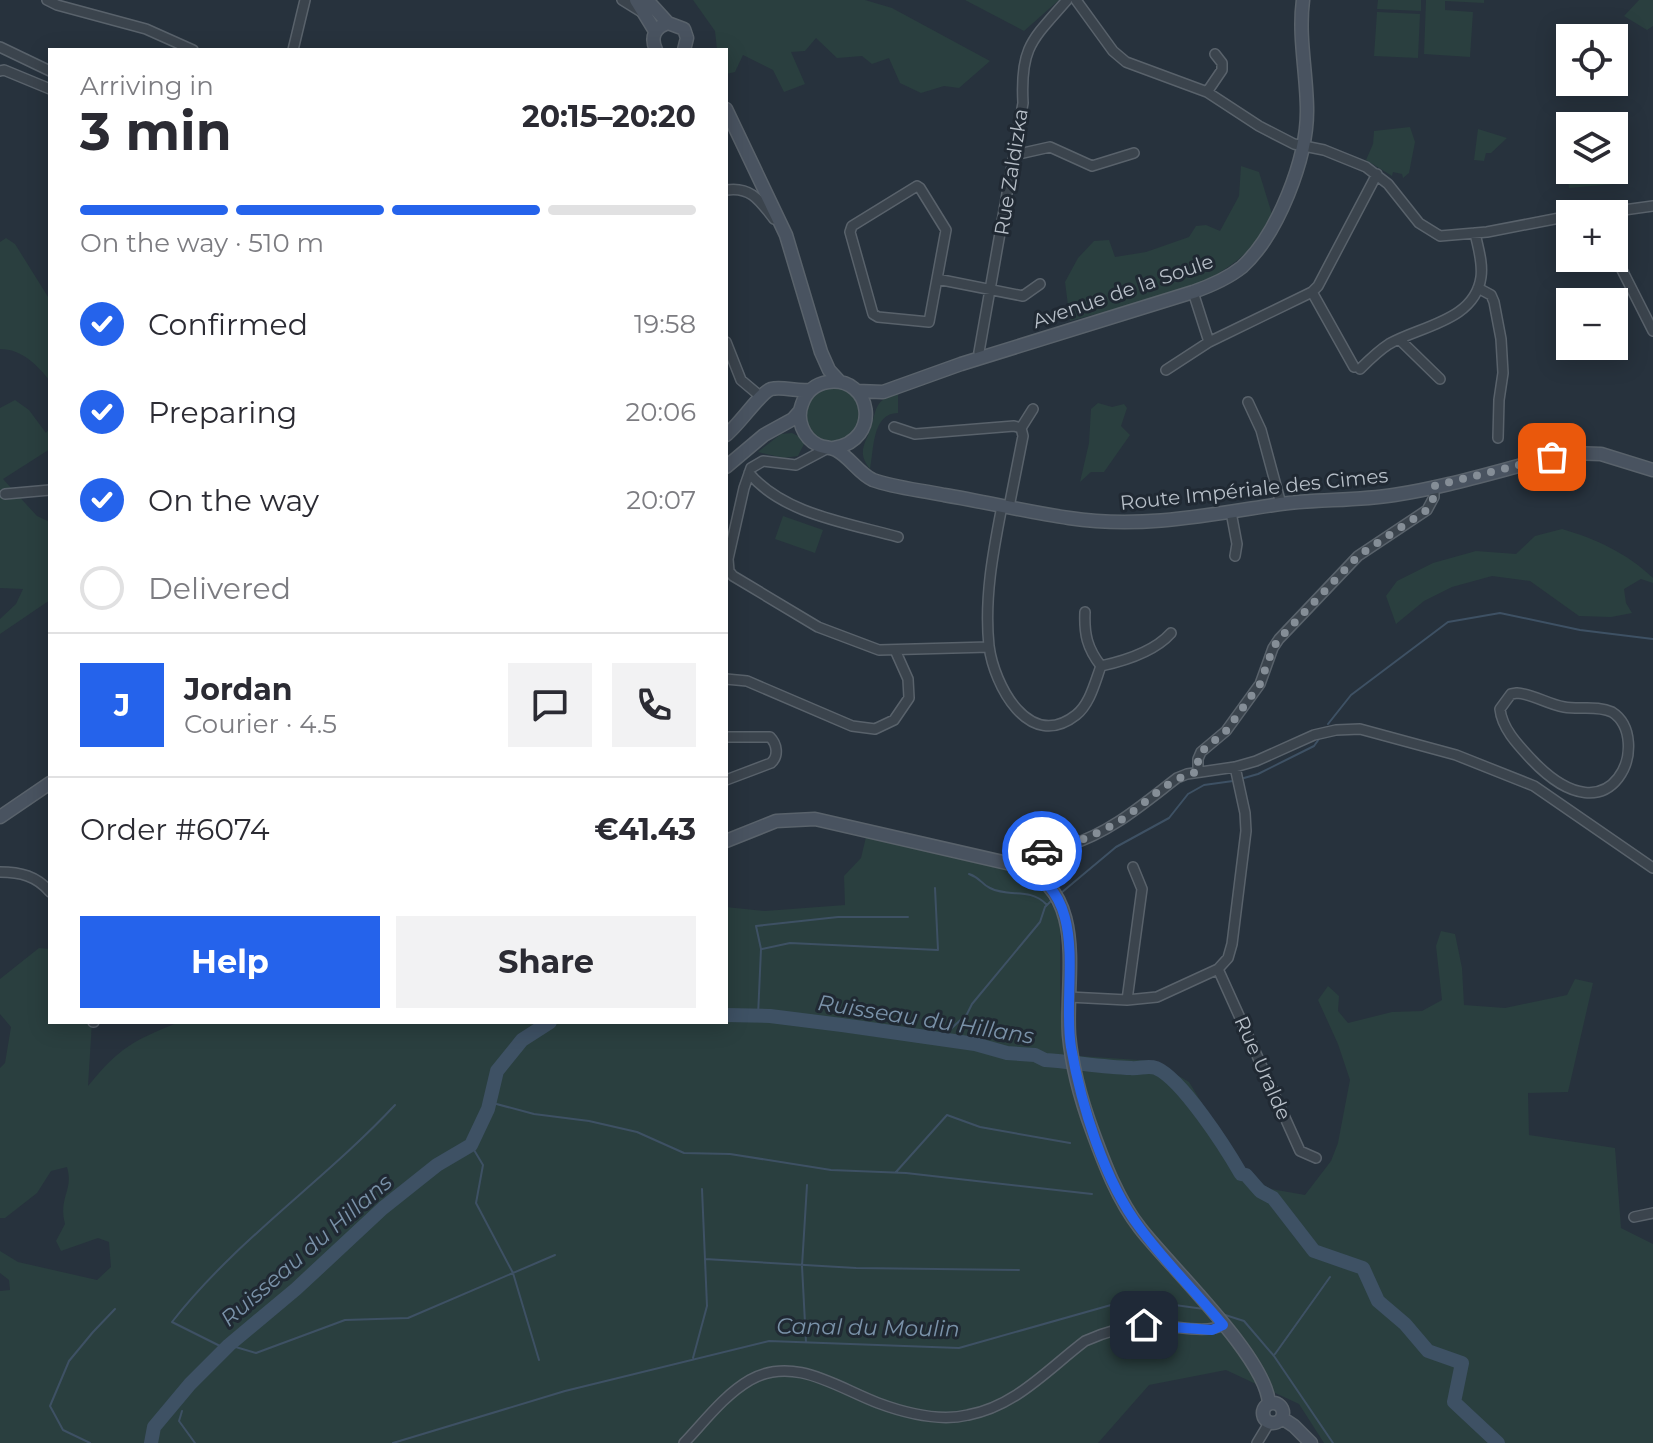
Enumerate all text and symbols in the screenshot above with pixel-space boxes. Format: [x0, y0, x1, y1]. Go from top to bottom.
map controls [1556, 24, 1628, 360]
button: locate [1556, 24, 1628, 96]
text: Arriving in [80, 70, 214, 102]
text: 20:15–20:20 [522, 98, 696, 135]
text: 3 min [80, 100, 232, 163]
street label: Rue Zaldizka [989, 107, 1033, 237]
button: layers [1556, 112, 1628, 184]
button: + [1556, 200, 1628, 272]
text: On the way · 510 m [80, 227, 324, 259]
street label: Avenue de la Soule [1029, 249, 1217, 333]
button: − [1556, 288, 1628, 360]
icon: check [80, 302, 124, 346]
text: Confirmed [148, 306, 308, 343]
text: 19:58 [634, 308, 696, 340]
icon: check [80, 390, 124, 434]
text: Preparing [148, 394, 297, 431]
text: 20:06 [626, 396, 696, 428]
pin [1518, 423, 1586, 491]
icon: bag [1530, 435, 1574, 479]
street label: Route Impériale des Cimes [1119, 463, 1389, 515]
icon: check [80, 478, 124, 522]
text: On the way [148, 482, 319, 519]
text: 20:07 [626, 484, 696, 516]
text: Delivered [148, 570, 291, 607]
button: chat [508, 663, 592, 747]
button: phone [612, 663, 696, 747]
text: Jordan [184, 671, 293, 708]
text: J [114, 687, 130, 724]
text: Courier · 4.5 [184, 708, 337, 740]
text: Order #6074 [80, 811, 270, 848]
text: €41.43 [594, 811, 696, 848]
courier [1002, 811, 1082, 891]
icon: car [1020, 829, 1064, 873]
button: Help [80, 916, 380, 1008]
button: Share [396, 916, 696, 1008]
water label: Ruisseau du Hillans [816, 989, 1036, 1050]
street label: Rue Uralde [1229, 1012, 1297, 1124]
water label: Ruisseau du Hillans [215, 1168, 398, 1332]
pin [1110, 1291, 1178, 1359]
icon: home [1122, 1303, 1166, 1347]
water label: Canal du Moulin [776, 1312, 960, 1343]

